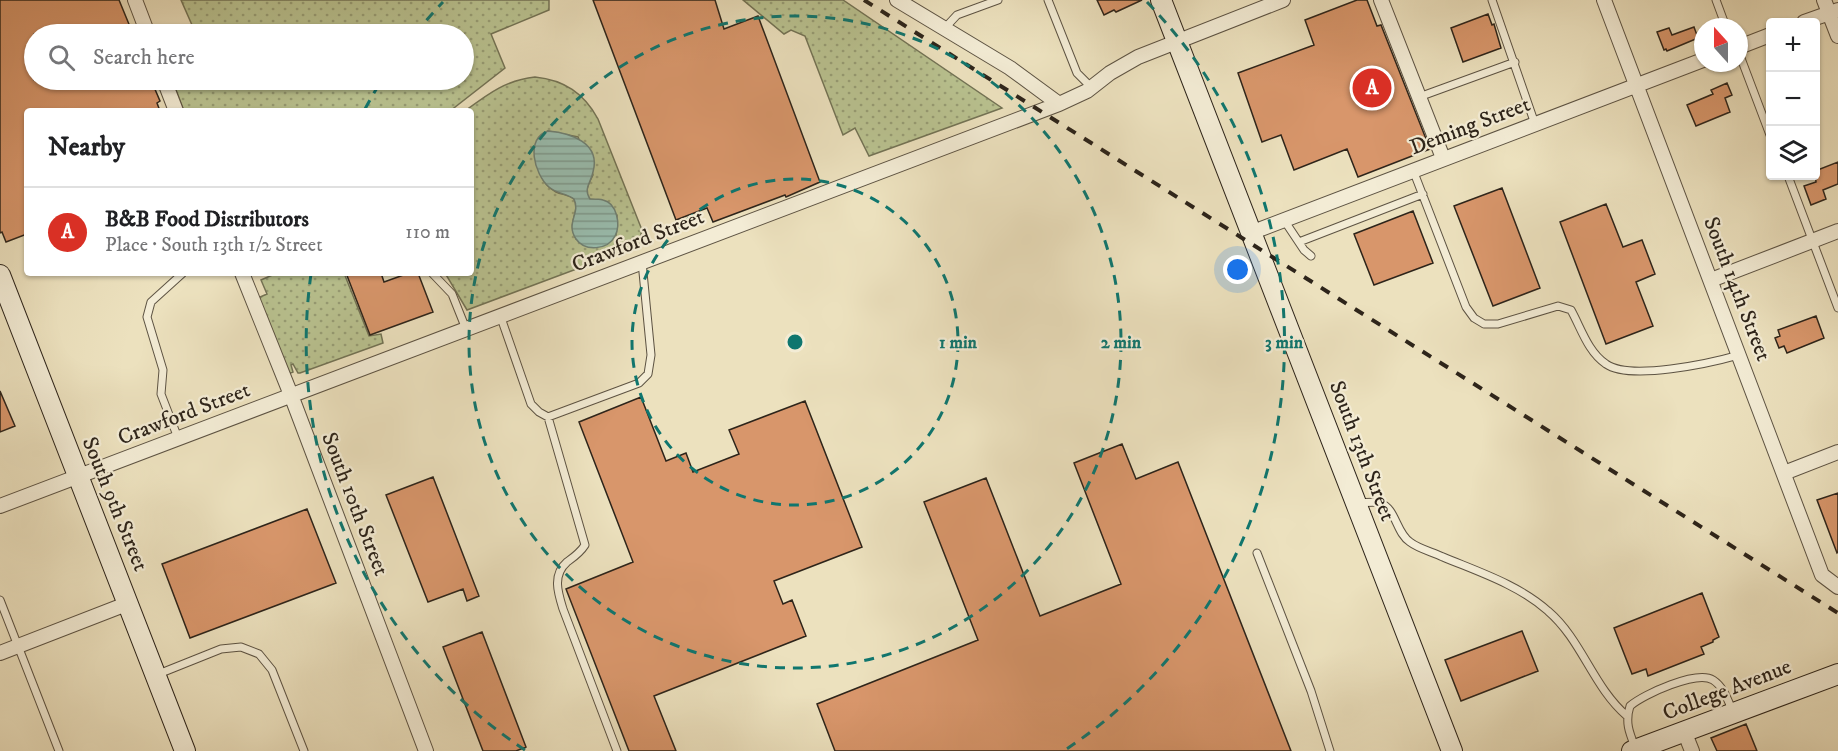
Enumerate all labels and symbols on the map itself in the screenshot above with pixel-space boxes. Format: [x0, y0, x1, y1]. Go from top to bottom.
north arrow [1694, 18, 1748, 72]
pin: A [1352, 66, 1392, 110]
street label: Deming Street [1406, 91, 1534, 161]
street label: Crawford Street [568, 203, 708, 279]
street label: South 14th Street [1697, 213, 1777, 365]
your location [1223, 255, 1252, 284]
centre of rings [785, 332, 805, 352]
text: 1 min [939, 332, 978, 354]
text: 2 min [1101, 332, 1142, 354]
text: 3 min [1265, 332, 1304, 354]
street label: Crawford Street [114, 376, 254, 452]
street label: South 13th Street [1323, 377, 1401, 525]
street label: South 10th Street [315, 429, 395, 579]
street label: South 9th Street [76, 433, 154, 575]
street label: College Avenue [1659, 653, 1795, 727]

